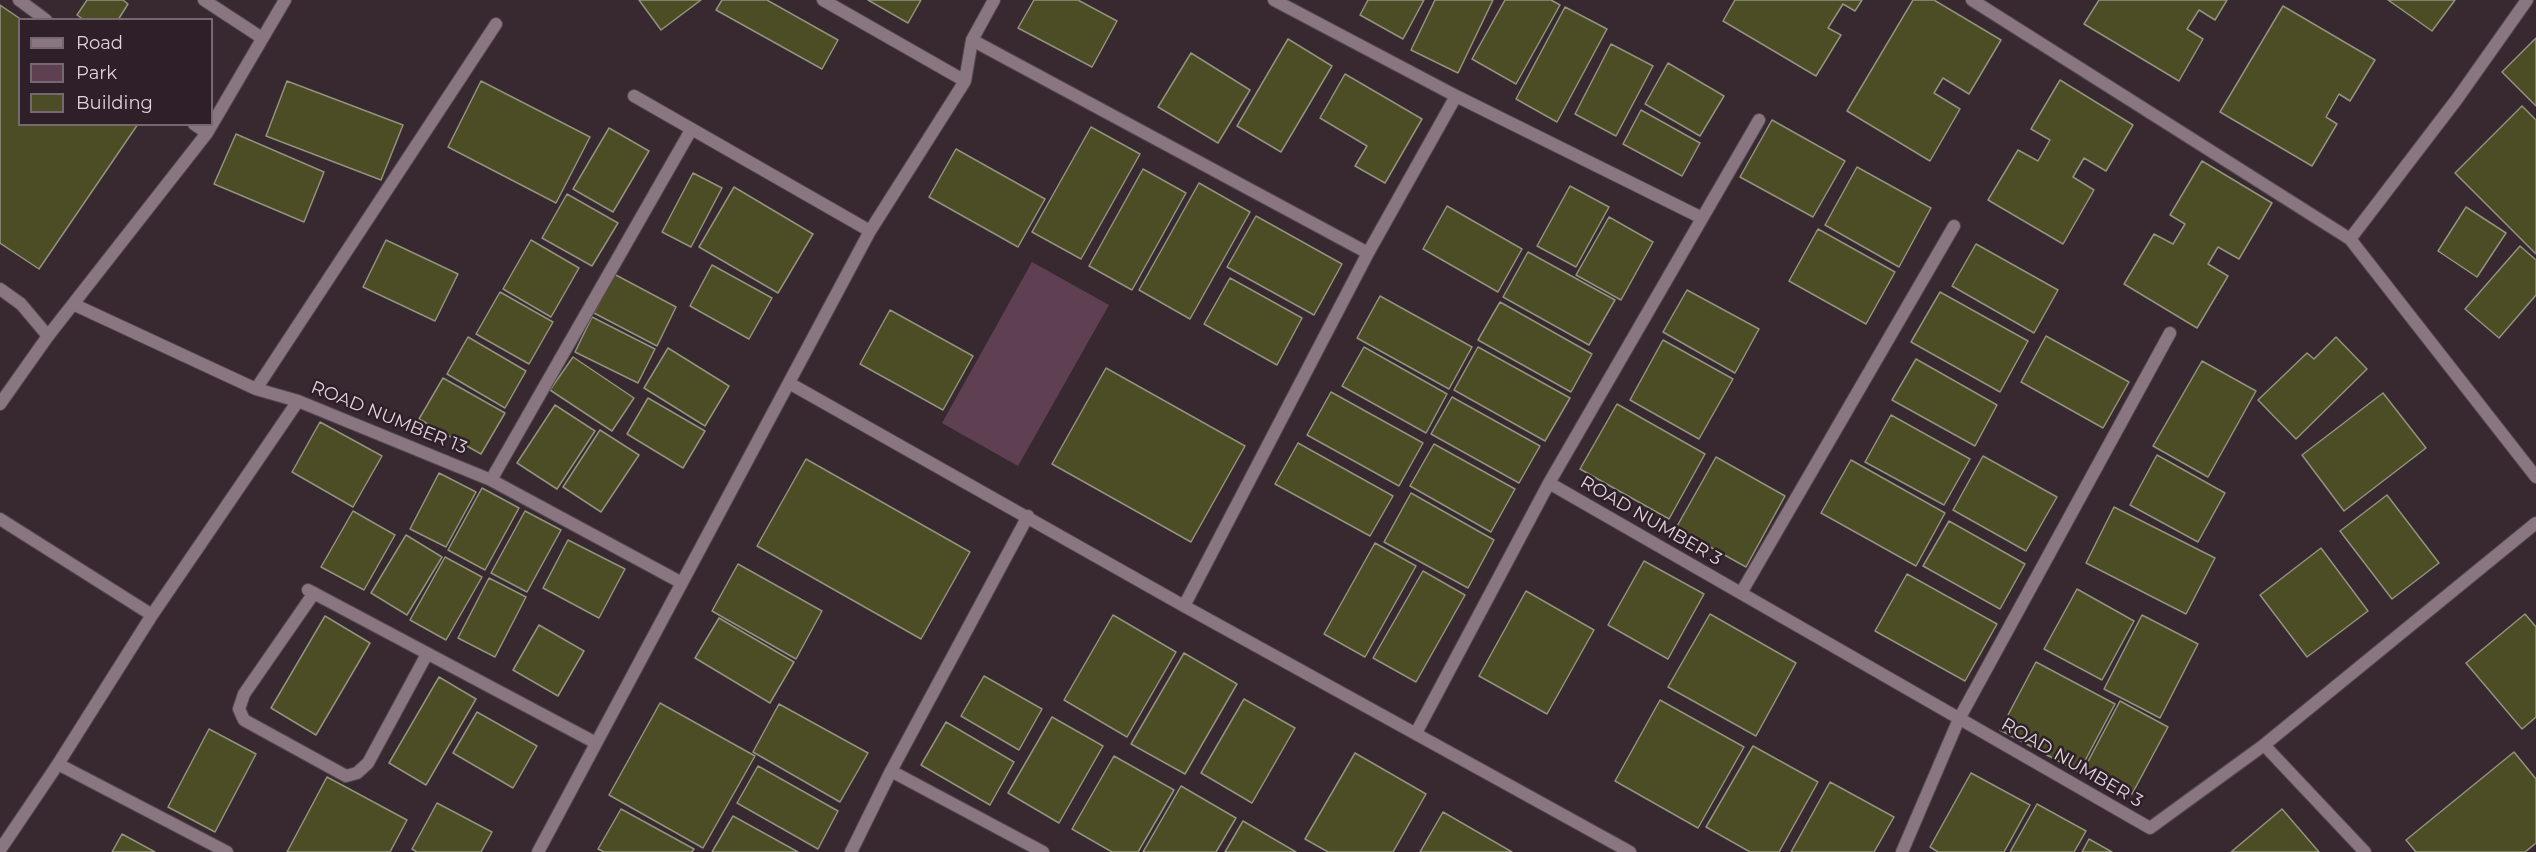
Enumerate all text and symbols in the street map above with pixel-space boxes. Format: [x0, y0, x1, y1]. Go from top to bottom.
legend [18, 18, 213, 126]
text: Road [76, 32, 123, 54]
text: Park [76, 62, 117, 84]
text: Building [76, 92, 153, 114]
street label: ROAD NUMBER 13 [308, 377, 470, 459]
street label: ROAD NUMBER 3 [1576, 472, 1726, 570]
street label: ROAD NUMBER 3 [1997, 714, 2147, 812]

